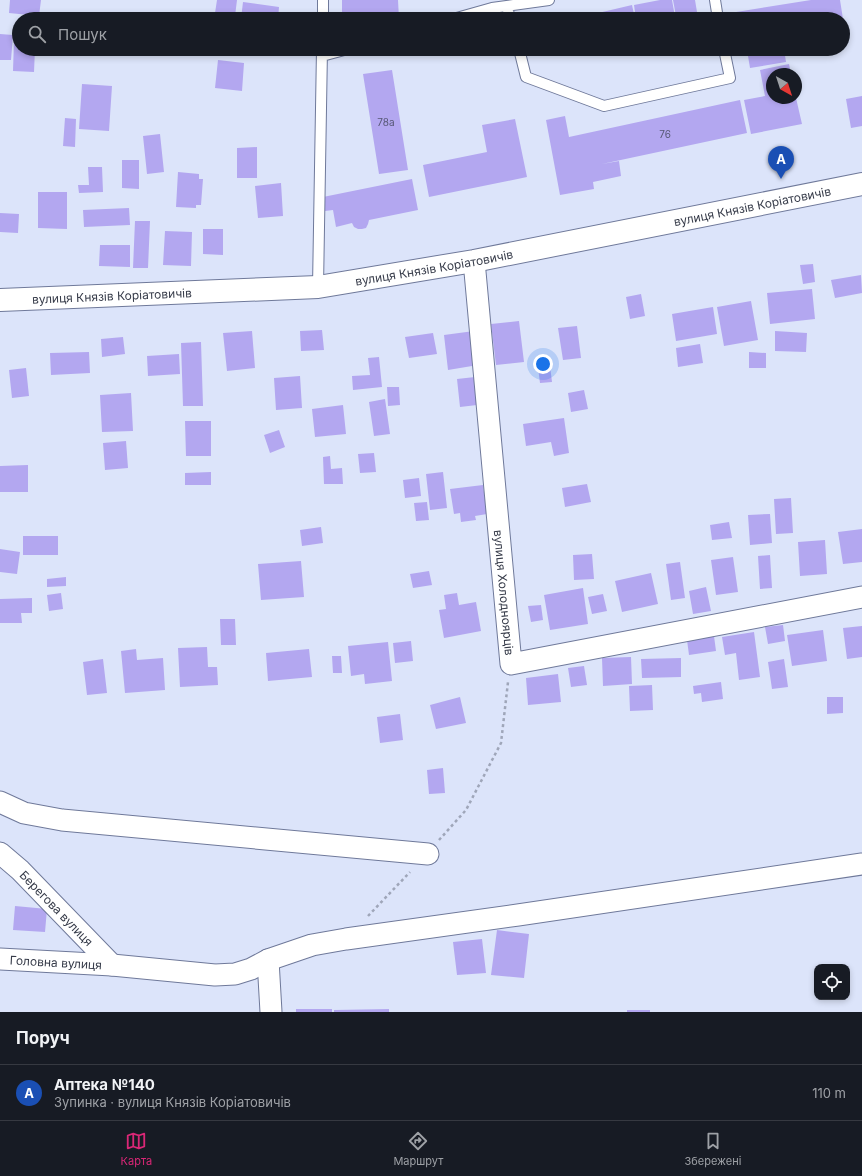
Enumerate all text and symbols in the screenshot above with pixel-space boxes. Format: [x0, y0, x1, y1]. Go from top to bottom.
search box [12, 12, 850, 56]
icon: search [26, 23, 48, 45]
text: Пошук [58, 25, 107, 44]
north arrow [766, 68, 802, 104]
house number: 78а [377, 116, 395, 128]
house number: 76 [659, 128, 671, 140]
pin: A [768, 146, 794, 179]
street label: вулиця Князів Коріатовичів [672, 183, 832, 229]
street label: вулиця Князів Коріатовичів [354, 246, 514, 288]
street label: вулиця Князів Коріатовичів [32, 285, 192, 306]
your location [533, 354, 553, 374]
street label: вулиця Холодноярців [491, 529, 518, 656]
street label: Берегова вулиця [17, 867, 97, 949]
street label: Головна вулиця [9, 952, 102, 972]
map controls [814, 964, 850, 1000]
button: locate [814, 964, 850, 1000]
text: Поруч [16, 1028, 70, 1048]
text: Аптека №140 [54, 1075, 155, 1094]
text: A [24, 1085, 34, 1101]
text: 110 m [812, 1085, 846, 1101]
text: Зупинка · вулиця Князів Коріатовичів [54, 1094, 291, 1110]
tab: Карта [121, 1130, 152, 1168]
tab: Маршрут [393, 1130, 443, 1168]
tab: Збережені [685, 1130, 741, 1168]

